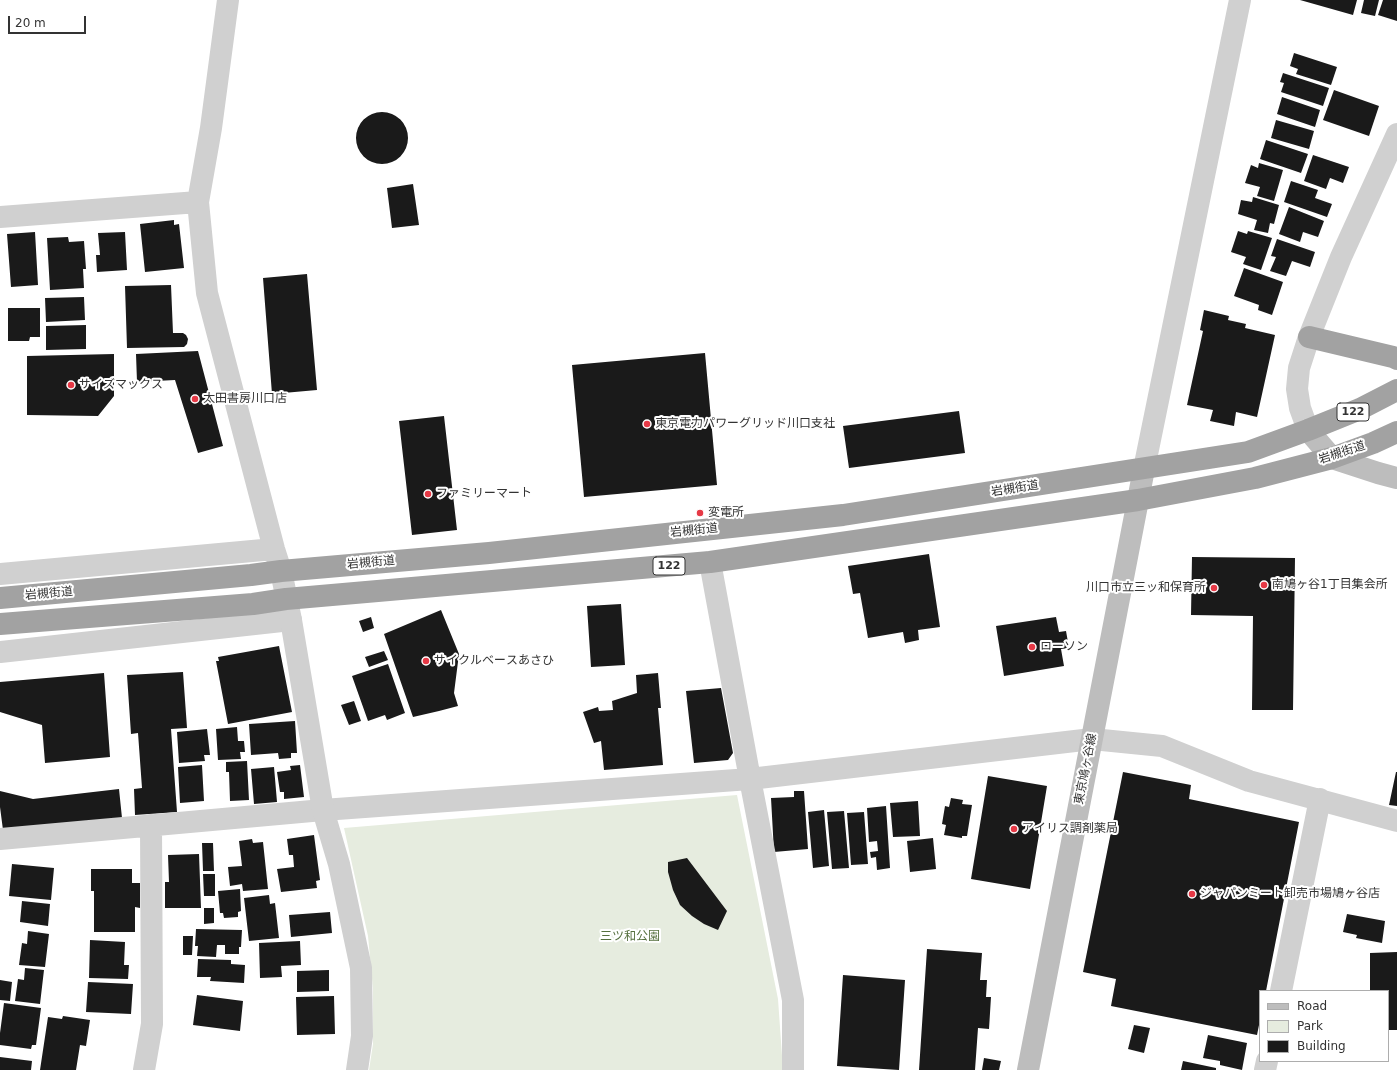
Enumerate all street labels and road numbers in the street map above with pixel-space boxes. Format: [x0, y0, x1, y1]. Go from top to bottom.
road number: 122 [1337, 403, 1369, 421]
street label: 岩槻街道 [1317, 439, 1367, 467]
street label: 岩槻街道 [990, 478, 1040, 500]
street label: 岩槻街道 [669, 521, 719, 541]
street label: 岩槻街道 [346, 554, 396, 572]
road number: 122 [653, 557, 685, 575]
street label: 岩槻街道 [24, 585, 74, 603]
street label: 東京鳩ヶ谷線 [1072, 732, 1100, 806]

